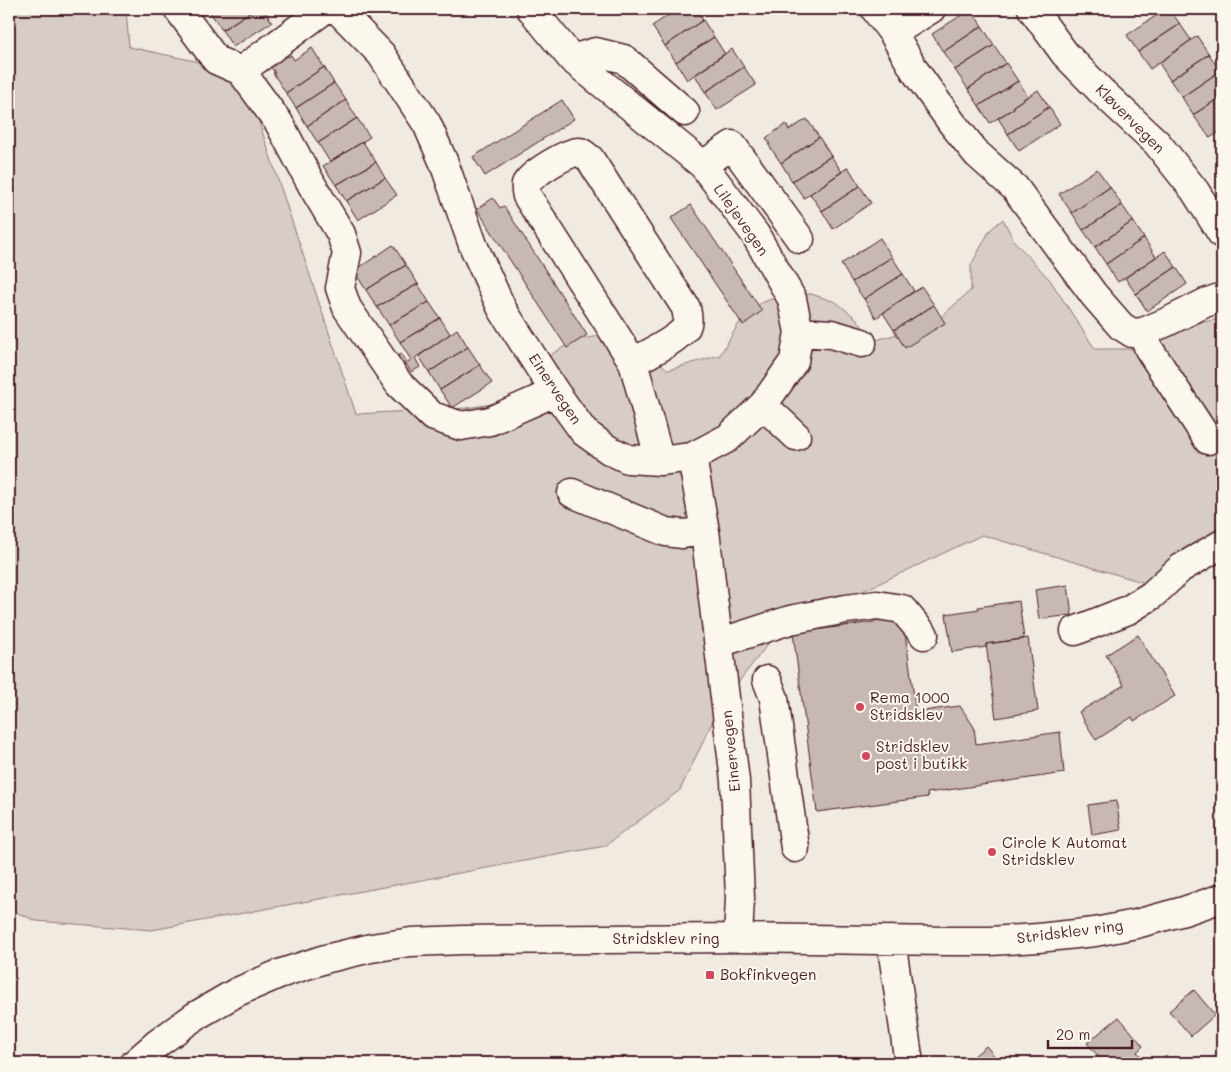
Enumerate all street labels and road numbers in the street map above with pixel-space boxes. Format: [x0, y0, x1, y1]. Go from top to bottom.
street label: Kløvervegen [1092, 79, 1170, 157]
street label: Lilejevegen [710, 180, 774, 259]
street label: Einervegen [525, 349, 587, 428]
street label: Einervegen [716, 709, 744, 793]
street label: Stridsklev ring [1016, 915, 1124, 947]
street label: Stridsklev ring [613, 928, 720, 948]

